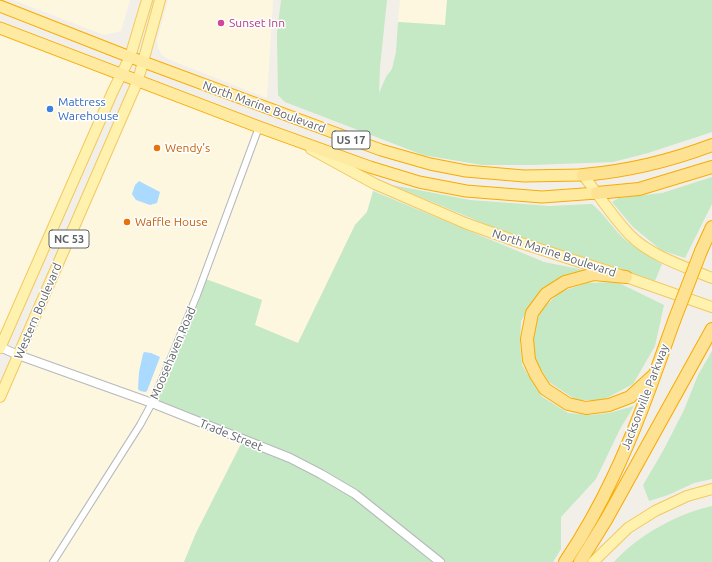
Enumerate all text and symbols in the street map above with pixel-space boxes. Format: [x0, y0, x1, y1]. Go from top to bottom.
place label: Sunset Inn [229, 16, 285, 30]
marker: Sunset Inn [216, 18, 226, 28]
street label: North Marine Boulevard [201, 78, 327, 136]
place label: Mattress Warehouse [58, 95, 119, 123]
marker: Mattress Warehouse [45, 104, 55, 114]
road number: US 17 [332, 131, 370, 149]
place label: Wendy's [165, 141, 210, 155]
marker: Wendy's [152, 143, 162, 153]
place label: Waffle House [135, 215, 208, 229]
marker: Waffle House [122, 217, 132, 227]
street label: North Marine Boulevard [490, 226, 618, 280]
road number: NC 53 [49, 230, 89, 248]
street label: Western Boulevard [11, 261, 65, 361]
street label: Moosehaven Road [147, 305, 199, 401]
street label: Jacksonville Parkway [618, 342, 672, 452]
street label: Trade Street [197, 416, 265, 454]

